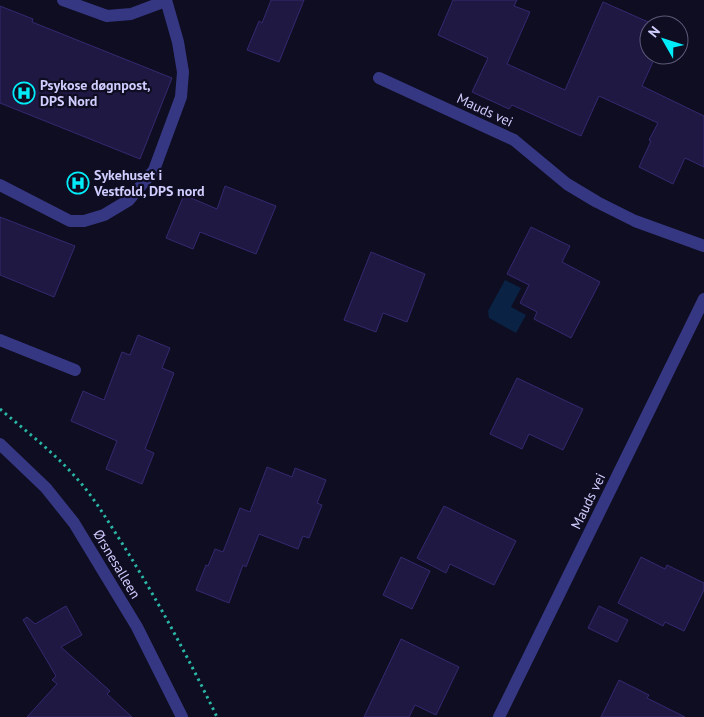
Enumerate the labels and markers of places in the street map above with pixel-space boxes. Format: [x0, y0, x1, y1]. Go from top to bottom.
place label: Psykose døgnpost, DPS Nord [40, 76, 151, 110]
hospital icon: Psykose døgnpost, DPS Nord [12, 81, 36, 105]
place label: Sykehuset i Vestfold, DPS nord [93, 166, 205, 200]
hospital icon: Sykehuset i Vestfold, DPS nord [66, 171, 90, 195]

